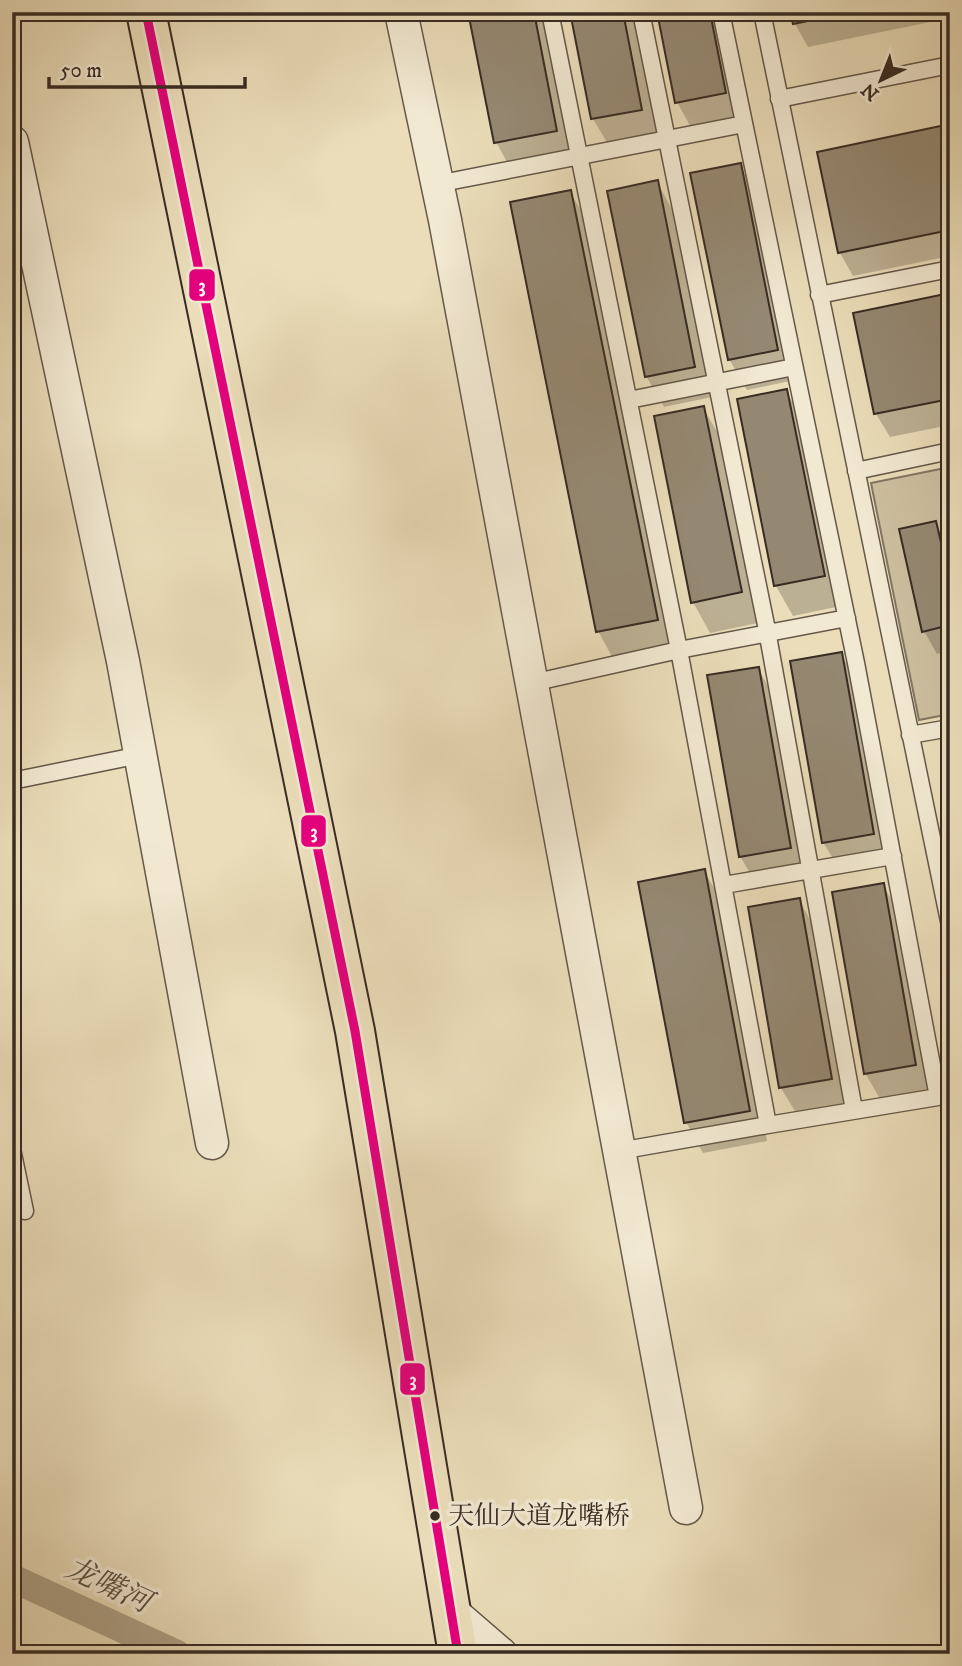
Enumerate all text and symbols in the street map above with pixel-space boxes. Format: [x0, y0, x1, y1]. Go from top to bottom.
scale bar [49, 46, 245, 90]
north arrow [846, 46, 916, 116]
text: 50 m [60, 58, 102, 84]
text: N [857, 77, 884, 105]
line badge: 3 [188, 268, 216, 302]
text: 3 [198, 275, 206, 298]
line badge: 3 [300, 814, 327, 848]
text: 3 [310, 821, 318, 844]
line badge: 3 [399, 1362, 426, 1396]
text: 3 [409, 1369, 417, 1392]
place label: 天仙大道龙嘴桥 [448, 1500, 630, 1533]
marker: 天仙大道龙嘴桥 [428, 1509, 442, 1523]
water label: 龙嘴河 [59, 1550, 161, 1624]

